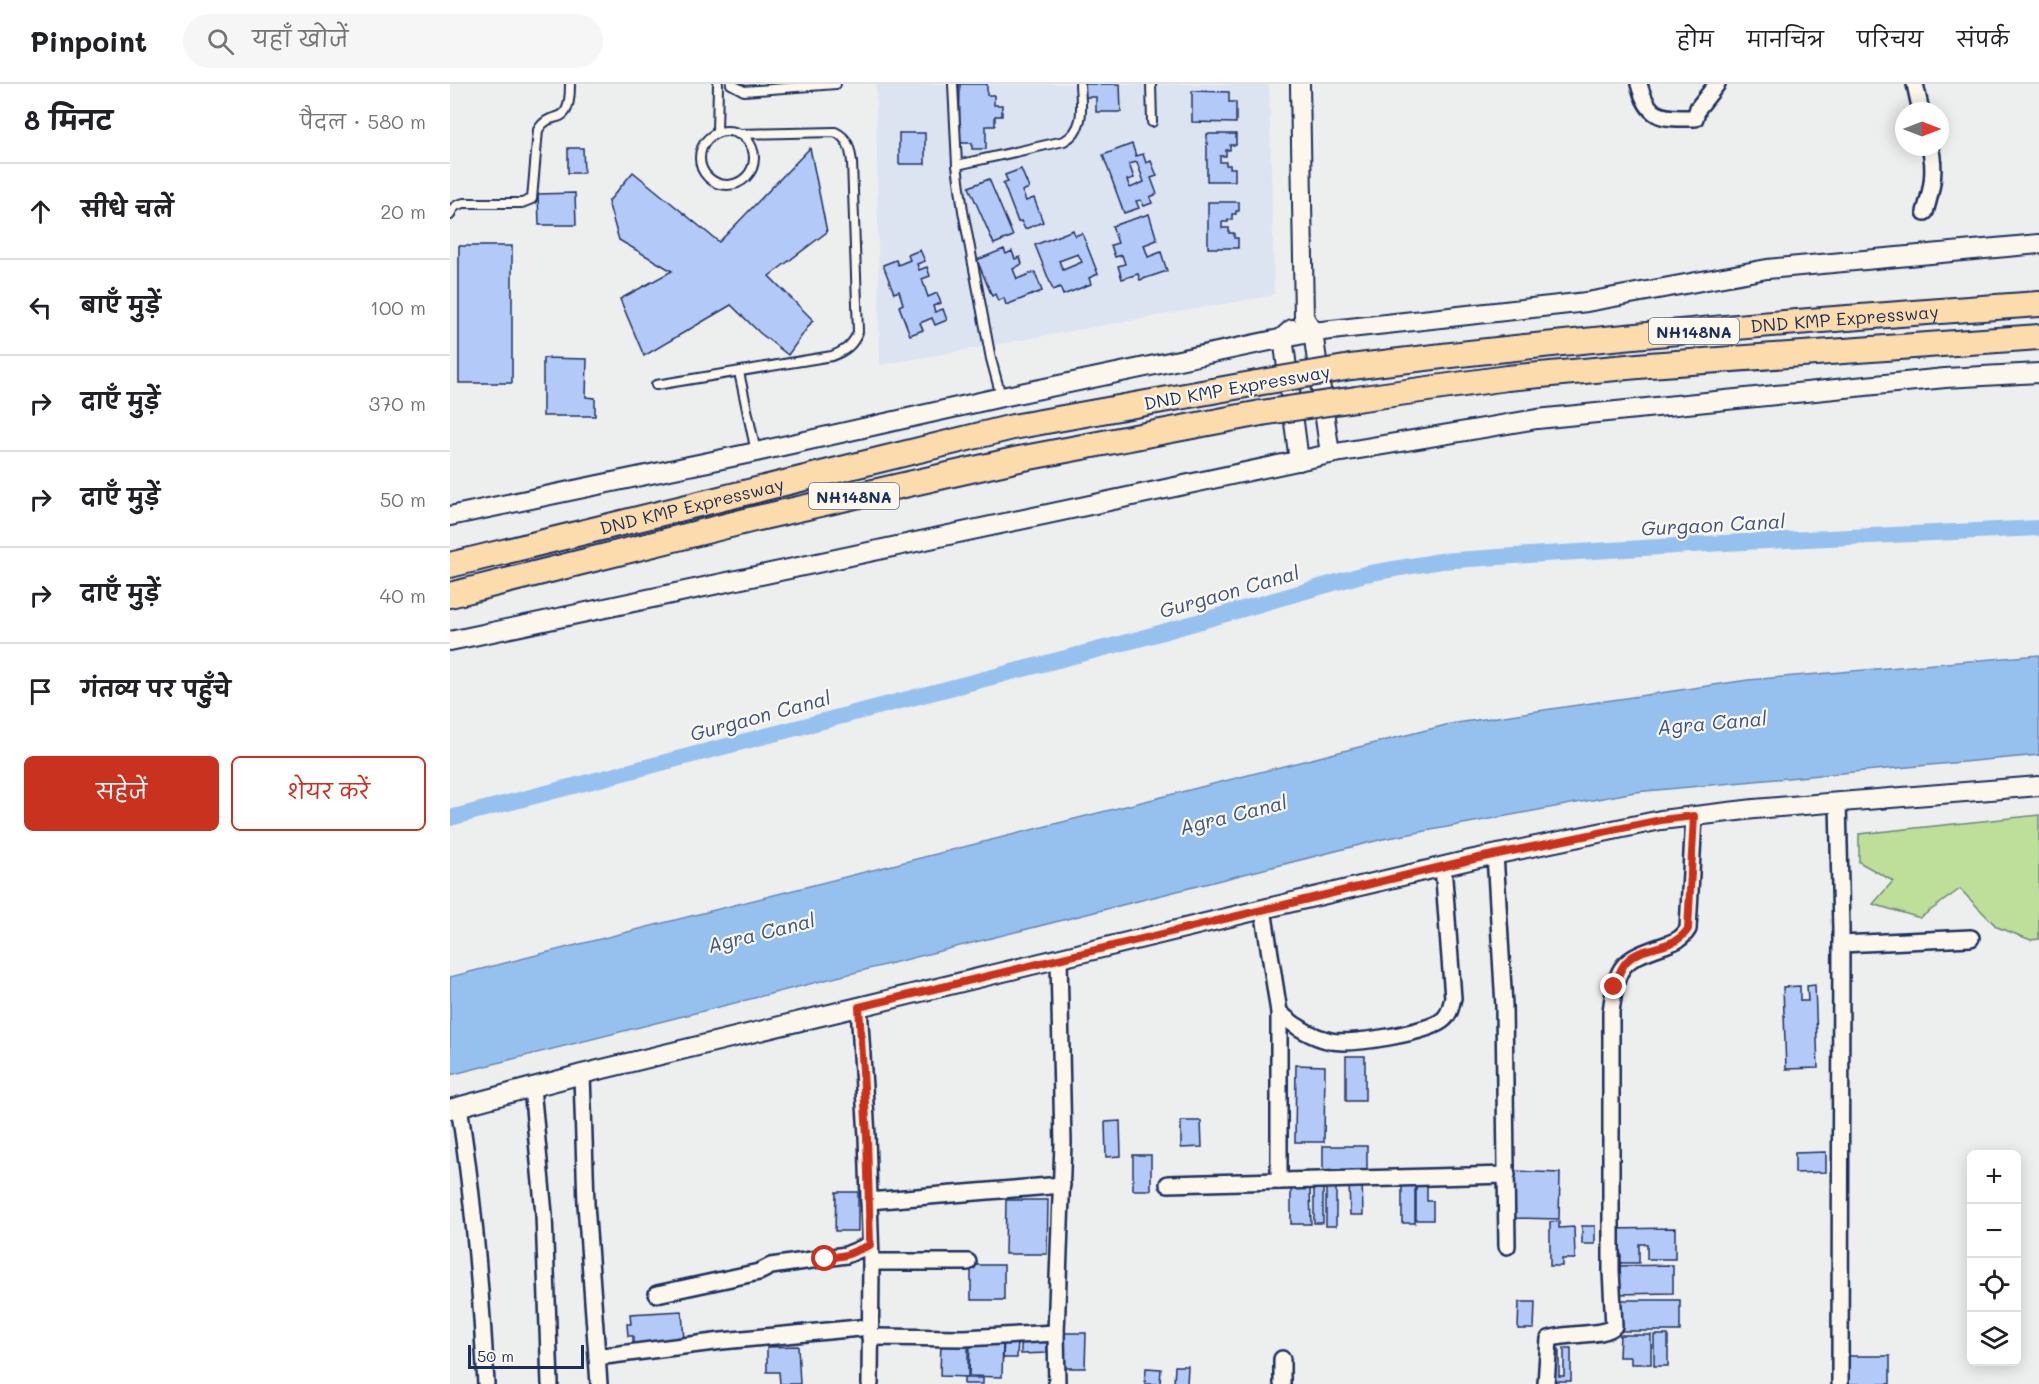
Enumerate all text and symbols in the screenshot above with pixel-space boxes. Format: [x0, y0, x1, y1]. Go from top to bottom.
search box [183, 14, 603, 68]
text: Pinpoint [30, 23, 147, 59]
text: यहाँ खोजें [252, 24, 348, 53]
icon: search [204, 25, 237, 58]
text: होम [1677, 25, 1714, 52]
text: मानचित्र [1747, 25, 1824, 52]
text: परिचय [1857, 25, 1923, 52]
text: संपर्क [1956, 25, 2009, 52]
north arrow [1895, 102, 1949, 156]
text: 8 मिनट [24, 103, 113, 137]
text: पैदल · 580 m [300, 108, 426, 134]
text: सीधे चलें [81, 194, 173, 223]
icon: ahead [24, 195, 57, 228]
text: 20 m [380, 198, 426, 224]
text: बाएँ मुड़ें [81, 290, 161, 319]
icon: left [24, 291, 57, 324]
text: 100 m [370, 294, 426, 320]
street label: DND KMP Expressway [1749, 299, 1940, 338]
road number: NH148NA [1649, 318, 1739, 344]
street label: DND KMP Expressway [1142, 359, 1332, 415]
text: दाएँ मुड़ें [81, 386, 160, 415]
icon: right [24, 387, 57, 420]
text: 370 m [368, 390, 426, 416]
street label: DND KMP Expressway [597, 472, 786, 540]
text: दाएँ मुड़ें [81, 482, 160, 511]
icon: right [24, 483, 57, 516]
road number: NH148NA [809, 483, 899, 509]
text: 50 m [380, 486, 426, 512]
water label: Gurgaon Canal [1640, 507, 1786, 541]
water label: Gurgaon Canal [1156, 559, 1302, 623]
text: दाएँ मुड़ें [81, 578, 160, 607]
icon: right [24, 579, 57, 612]
text: 40 m [380, 582, 426, 608]
text: गंतव्य पर पहुँचे [81, 674, 231, 703]
icon: arrive [24, 675, 57, 708]
water label: Gurgaon Canal [687, 684, 833, 746]
water label: Agra Canal [1656, 704, 1768, 740]
button: सहेजें [24, 756, 219, 831]
button: शेयर करें [231, 756, 426, 831]
water label: Agra Canal [1177, 788, 1289, 840]
water label: Agra Canal [705, 906, 817, 958]
route end [1600, 973, 1626, 999]
map controls [1967, 1150, 2021, 1366]
button: + [1967, 1150, 2021, 1204]
button: − [1967, 1204, 2021, 1258]
route start [811, 1245, 837, 1271]
button: locate [1967, 1258, 2021, 1312]
button: layers [1967, 1312, 2021, 1366]
scale bar [468, 1342, 584, 1370]
text: 50 m [477, 1345, 514, 1366]

